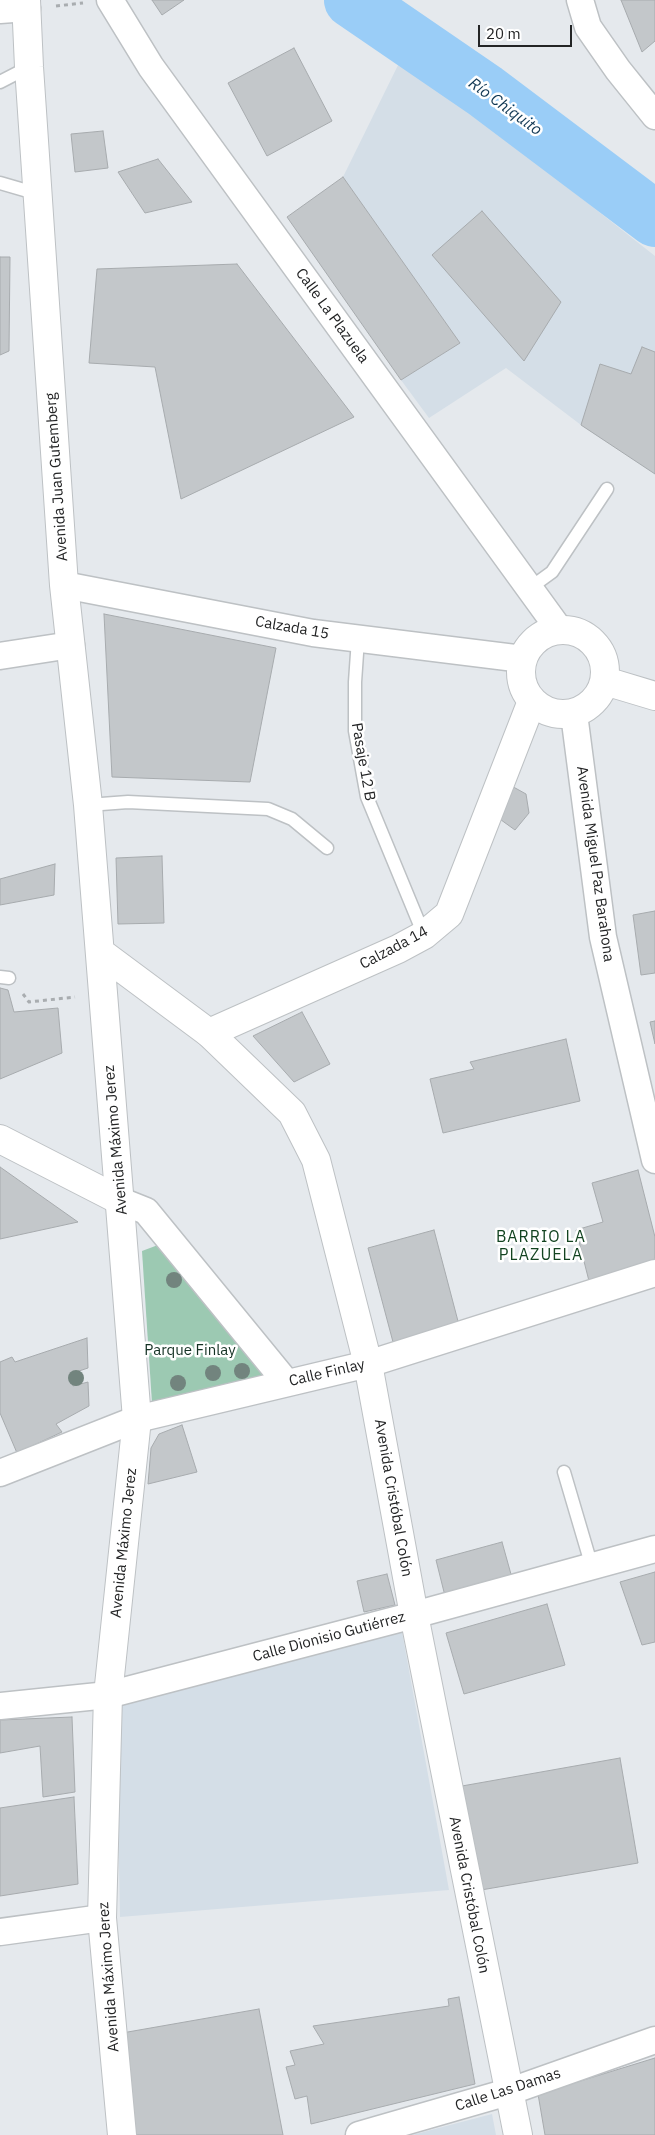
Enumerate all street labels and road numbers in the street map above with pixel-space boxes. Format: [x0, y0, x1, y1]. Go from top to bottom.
street label: Calle La Plazuela [291, 265, 373, 367]
street label: Avenida Juan Gutemberg [42, 392, 72, 562]
street label: Calzada 15 [254, 613, 330, 643]
street label: Pasaje 12 B [347, 721, 379, 803]
street label: Avenida Miguel Paz Barahona [572, 765, 618, 963]
street label: Calzada 14 [357, 923, 431, 973]
street label: Avenida Máximo Jerez [100, 1064, 132, 1216]
street label: Calle Finlay [287, 1356, 367, 1390]
street label: Avenida Cristóbal Colón [370, 1418, 416, 1578]
street label: Avenida Máximo Jerez [107, 1467, 141, 1619]
street label: Calle Dionisio Gutiérrez [251, 1608, 407, 1666]
street label: Avenida Cristóbal Colón [445, 1815, 493, 1975]
street label: Avenida Máximo Jerez [95, 1901, 123, 2053]
street label: Calle Las Damas [453, 2064, 563, 2116]

